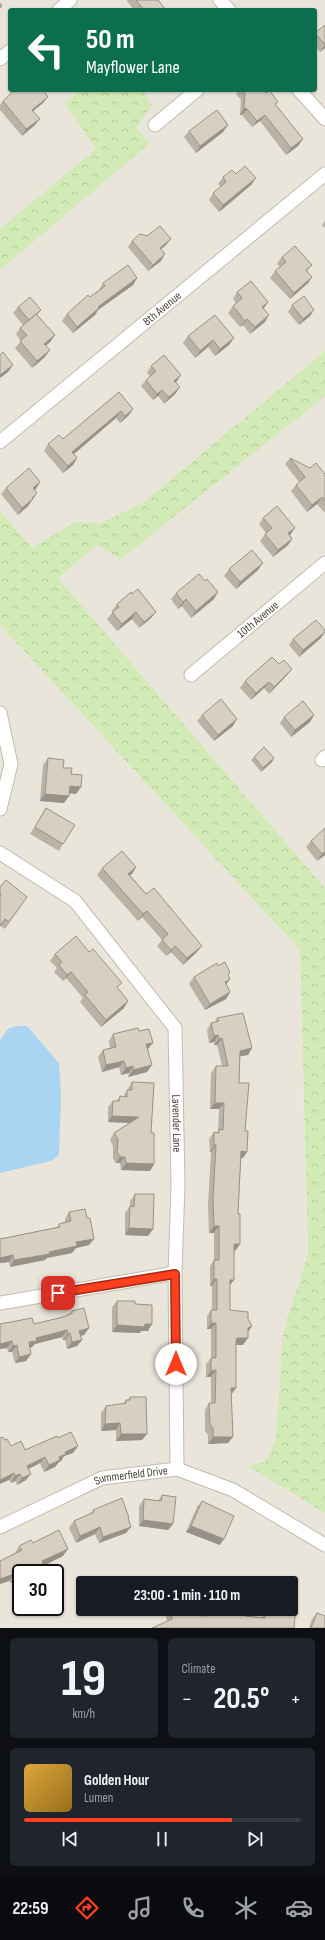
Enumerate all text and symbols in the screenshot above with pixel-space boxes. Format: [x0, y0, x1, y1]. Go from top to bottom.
text: 50 m [86, 23, 135, 56]
icon: left [20, 24, 72, 76]
text: Mayflower Lane [86, 57, 180, 78]
street label: 8th Avenue [140, 288, 185, 329]
street label: 10th Avenue [234, 598, 282, 641]
street label: Lavender Lane [168, 1094, 184, 1153]
pin [41, 1276, 75, 1310]
icon: arrive [47, 1282, 69, 1304]
position arrow [155, 1343, 197, 1385]
street label: Summerfield Drive [91, 1463, 169, 1489]
speed limit sign: 30 [12, 1564, 64, 1616]
text: 23:00 · 1 min · 110 m [134, 1586, 240, 1605]
text: 19 [61, 1648, 106, 1711]
text: Climate [182, 1661, 215, 1677]
text: 20.5° [213, 1681, 269, 1717]
text: − [182, 1686, 192, 1713]
text: + [290, 1686, 301, 1713]
text: km/h [73, 1706, 95, 1722]
text: Golden Hour [84, 1771, 149, 1790]
text: Lumen [84, 1790, 113, 1806]
icon: previous [59, 1828, 81, 1850]
icon: pause [151, 1828, 173, 1850]
icon: next [244, 1828, 266, 1850]
icon: directions [73, 1894, 101, 1922]
icon: music [126, 1894, 154, 1922]
icon: phone [179, 1894, 207, 1922]
icon: climate [232, 1894, 260, 1922]
icon: car [285, 1894, 313, 1922]
text: 22:59 [12, 1898, 49, 1919]

